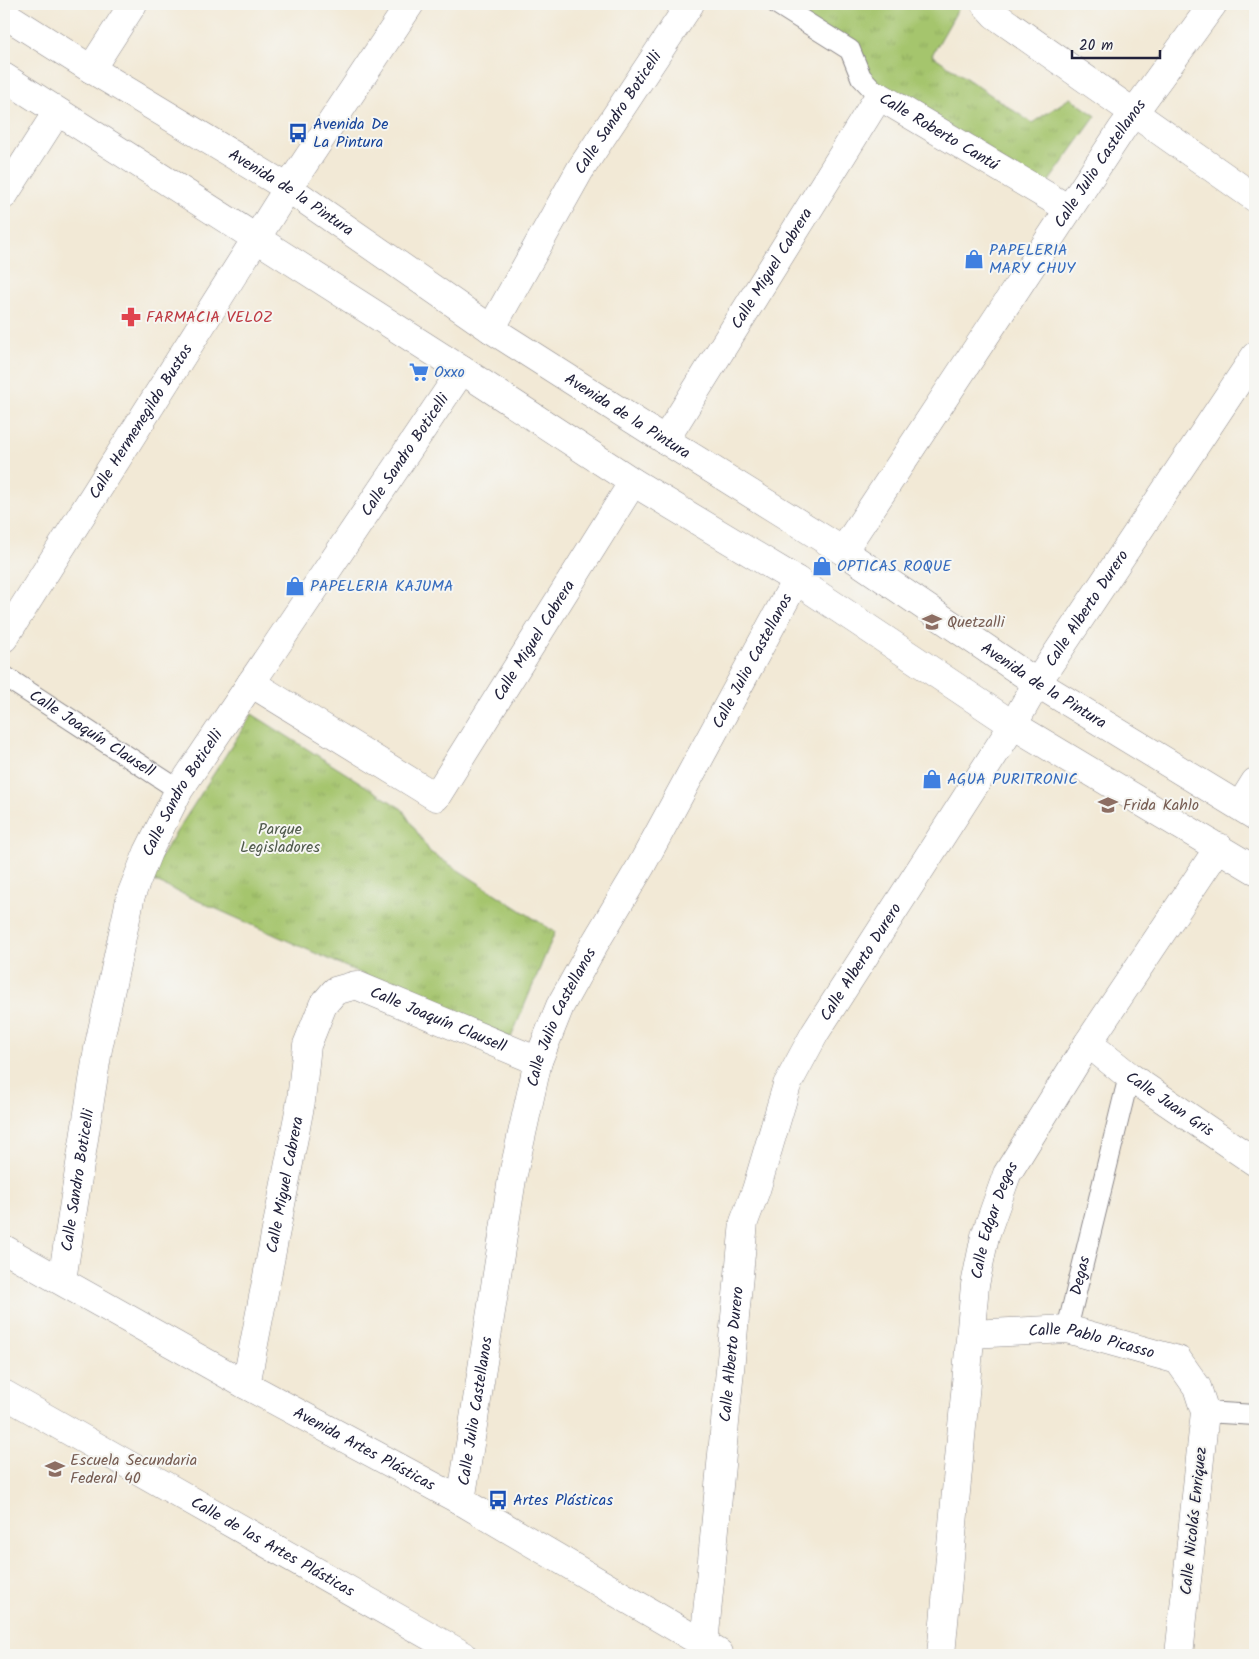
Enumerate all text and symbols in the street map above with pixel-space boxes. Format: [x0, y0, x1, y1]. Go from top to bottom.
scale bar [1072, 28, 1159, 60]
text: 20 m [1079, 34, 1113, 58]
street label: Calle Sandro Boticelli [568, 45, 669, 179]
street label: Calle Roberto Cantú [874, 86, 1004, 177]
street label: Calle Julio Castellanos [1048, 94, 1152, 233]
place label: Avenida De La Pintura [313, 112, 388, 155]
bus stop icon: Avenida De La Pintura [287, 122, 309, 144]
street label: Avenida de la Pintura [224, 142, 359, 242]
street label: Calle Miguel Cabrera [724, 203, 819, 334]
place label: PAPELERIA MARY CHUY [989, 238, 1076, 281]
shop icon: PAPELERIA MARY CHUY [963, 248, 985, 270]
place label: FARMACIA VELOZ [146, 305, 273, 330]
pharmacy icon: FARMACIA VELOZ [120, 306, 142, 328]
street label: Calle Hermenegildo Bustos [82, 339, 199, 504]
place label: Oxxo [434, 360, 465, 385]
supermarket icon: Oxxo [408, 361, 430, 383]
street label: Avenida de la Pintura [559, 366, 695, 465]
street label: Calle Sandro Boticelli [354, 387, 456, 521]
street label: Calle Alberto Durero [1039, 545, 1135, 672]
place label: OPTICAS ROQUE [837, 554, 952, 579]
shop icon: OPTICAS ROQUE [811, 555, 833, 577]
place label: PAPELERIA KAJUMA [310, 574, 454, 599]
shop icon: PAPELERIA KAJUMA [284, 575, 306, 597]
street label: Calle Miguel Cabrera [487, 575, 581, 706]
street label: Calle Julio Castellanos [705, 589, 799, 733]
place label: Quetzalli [947, 610, 1006, 635]
school or university icon: Quetzalli [921, 611, 943, 633]
street label: Avenida de la Pintura [976, 636, 1111, 735]
street label: Calle Joaquín Clausell [24, 683, 160, 784]
street label: Calle Sandro Boticelli [135, 723, 230, 861]
place label: AGUA PURITRONIC [947, 767, 1078, 792]
shop icon: AGUA PURITRONIC [921, 768, 943, 790]
place label: Frida Kahlo [1123, 793, 1199, 818]
school or university icon: Frida Kahlo [1097, 794, 1119, 816]
park label: Parque Legisladores [240, 817, 320, 860]
street label: Calle Alberto Durero [813, 898, 908, 1026]
street label: Calle Julio Castellanos [520, 943, 603, 1089]
street label: Calle Joaquín Clausell [366, 980, 510, 1059]
street label: Calle Juan Gris [1121, 1065, 1219, 1143]
street label: Calle Sandro Boticelli [54, 1106, 101, 1253]
street label: Calle Miguel Cabrera [259, 1114, 310, 1255]
street label: Calle Edgar Degas [964, 1156, 1024, 1281]
street label: Degas [1063, 1253, 1097, 1298]
street label: Calle Alberto Durero [713, 1285, 750, 1423]
street label: Calle Pablo Picasso [1028, 1317, 1157, 1365]
street label: Calle Julio Castellanos [451, 1335, 499, 1487]
street label: Avenida Artes Plásticas [289, 1400, 440, 1497]
street label: Calle Nicolás Enriquez [1174, 1446, 1214, 1596]
place label: Escuela Secundaria Federal 40 [70, 1448, 197, 1491]
school or university icon: Escuela Secundaria Federal 40 [44, 1458, 66, 1480]
place label: Artes Plásticas [513, 1488, 613, 1513]
bus stop icon: Artes Plásticas [487, 1489, 509, 1511]
street label: Calle de las Artes Plásticas [186, 1490, 359, 1603]

